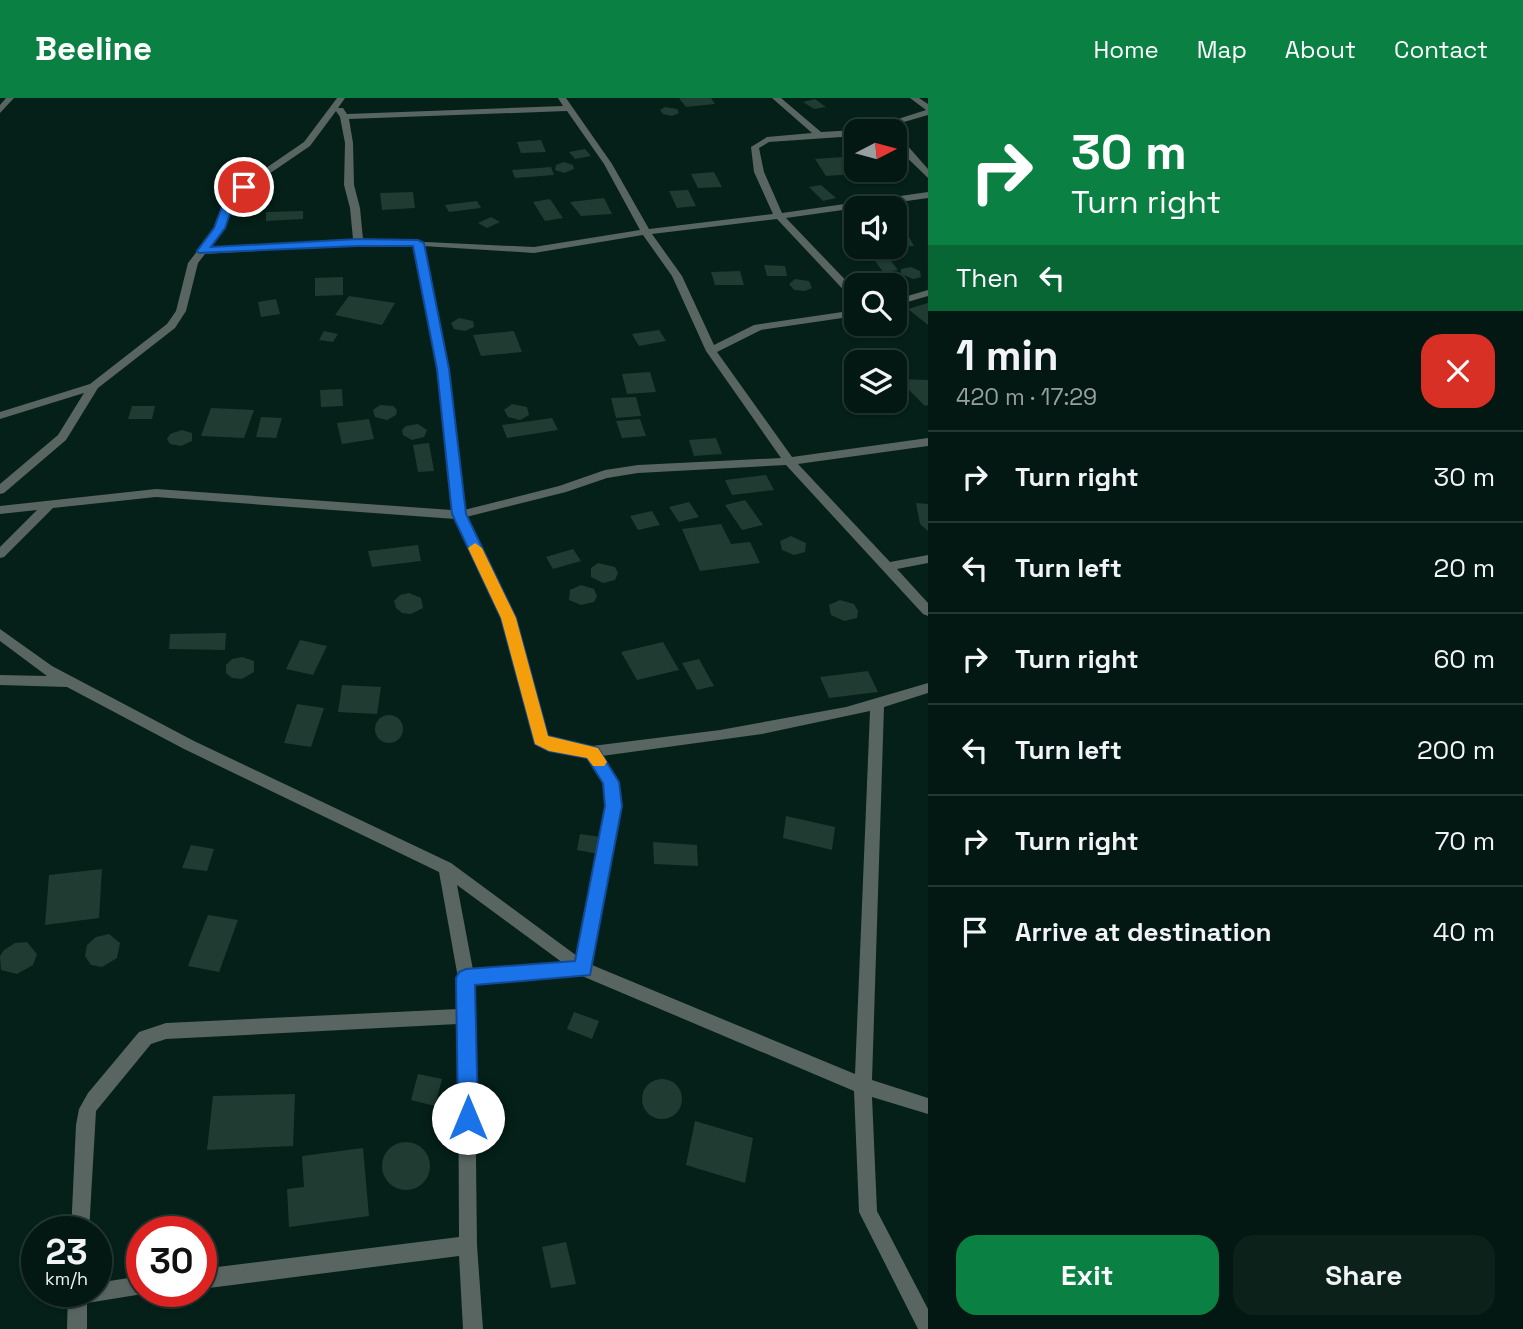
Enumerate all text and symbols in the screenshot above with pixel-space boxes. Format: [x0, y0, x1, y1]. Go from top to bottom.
text: Beeline [35, 28, 152, 70]
text: Home [1093, 34, 1159, 65]
text: Map [1197, 34, 1247, 65]
text: About [1285, 34, 1356, 65]
text: Contact [1394, 34, 1488, 65]
north arrow [844, 119, 906, 182]
map controls [844, 119, 907, 413]
text: 30 m [1071, 121, 1187, 183]
icon: right [956, 126, 1047, 217]
pin [214, 157, 274, 217]
icon: arrive [225, 168, 263, 206]
text: Turn right [1071, 182, 1221, 222]
button: sound [844, 196, 907, 259]
icon: left [1033, 259, 1071, 297]
text: Then [956, 261, 1019, 295]
button: search [844, 273, 907, 336]
text: 1 min [956, 329, 1059, 382]
button: close [1421, 334, 1495, 408]
button: layers [844, 350, 907, 413]
text: 420 m · 17:29 [956, 382, 1097, 412]
icon: right [956, 458, 994, 496]
text: Turn right [1015, 460, 1139, 494]
text: 30 m [1434, 460, 1495, 494]
icon: left [956, 549, 994, 587]
text: Turn left [1015, 551, 1122, 585]
text: 20 m [1434, 551, 1495, 585]
icon: right [956, 640, 994, 678]
text: Turn right [1015, 642, 1139, 676]
text: 60 m [1433, 642, 1495, 676]
icon: left [956, 731, 994, 769]
text: Turn left [1015, 733, 1122, 767]
text: 200 m [1417, 733, 1495, 767]
icon: right [956, 822, 994, 860]
text: Turn right [1015, 824, 1139, 858]
text: 70 m [1435, 824, 1495, 858]
icon: arrive [956, 913, 994, 951]
text: Arrive at destination [1015, 915, 1272, 949]
text: 40 m [1433, 915, 1495, 949]
position arrow [431, 1081, 505, 1155]
speed limit sign: 30 [126, 1216, 217, 1307]
text: 23 [45, 1230, 88, 1274]
button: Exit [956, 1235, 1219, 1315]
button: Share [1233, 1235, 1495, 1315]
text: km/h [45, 1267, 88, 1290]

